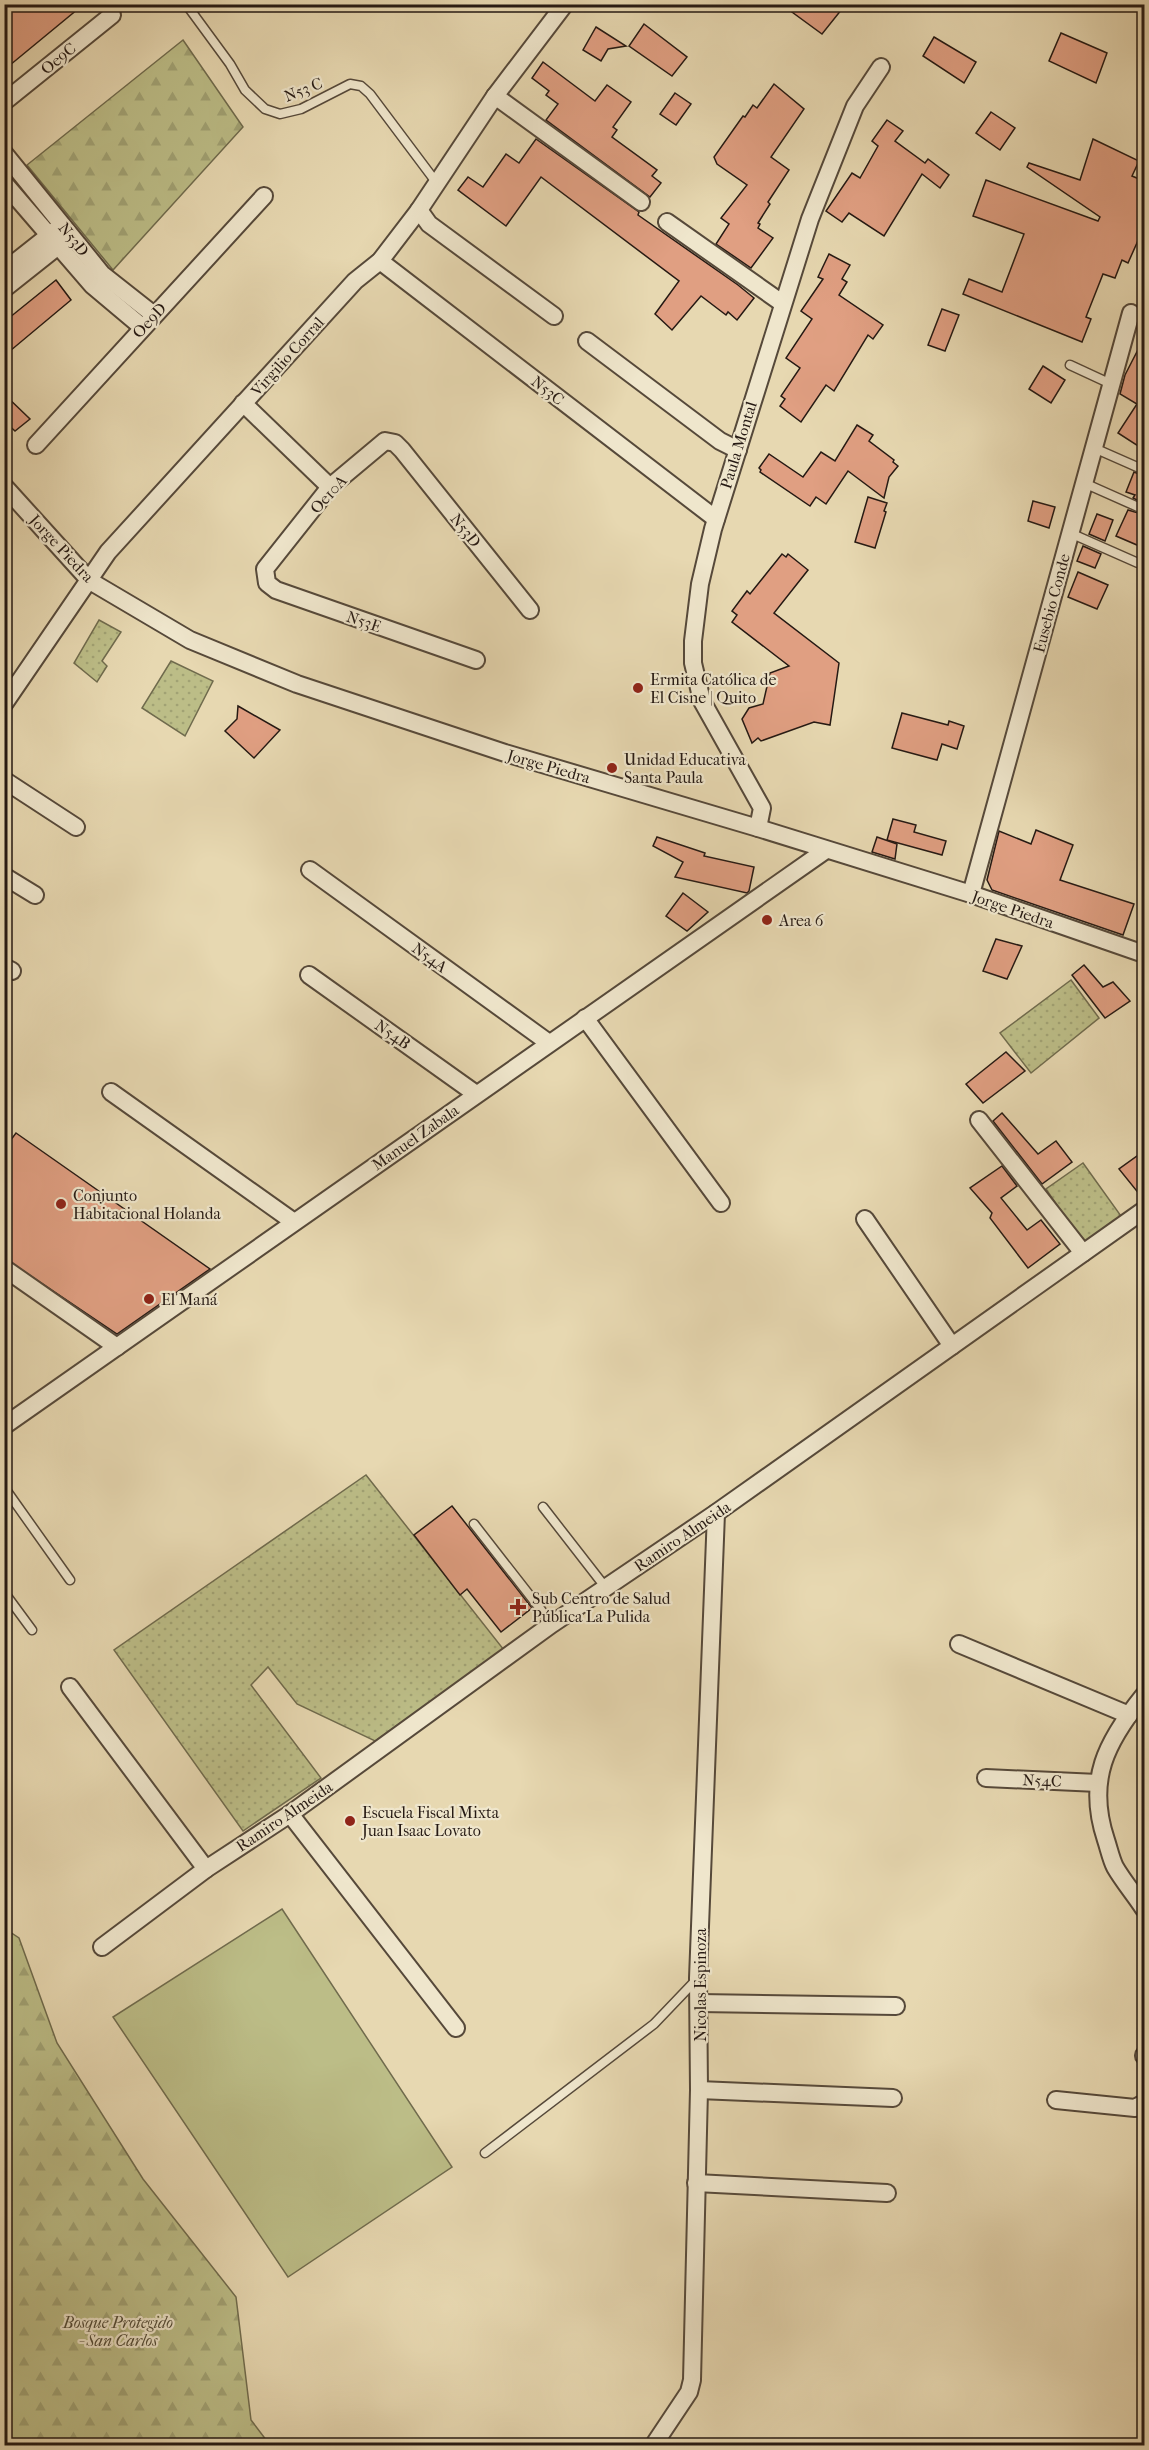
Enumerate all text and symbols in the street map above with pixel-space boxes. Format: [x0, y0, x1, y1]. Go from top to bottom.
street label: Oe9C [37, 38, 80, 78]
street label: N53 C [281, 73, 325, 106]
street label: N53D [54, 219, 93, 260]
street label: Oe9D [128, 299, 170, 342]
street label: Virgilio Corral [246, 312, 328, 401]
street label: N53C [528, 372, 568, 409]
street label: Paula Montal [716, 399, 761, 491]
street label: Oe10A [306, 471, 351, 517]
street label: Jorge Piedra [24, 509, 98, 586]
street label: N53D [446, 510, 485, 551]
street label: Eusebio Conde [1029, 551, 1074, 655]
street label: N53E [344, 607, 384, 636]
place label: Ermita Católica de El Cisne | Quito [650, 670, 777, 707]
marker: Ermita Católica de El Cisne | Quito [631, 681, 645, 695]
street label: Jorge Piedra [503, 745, 593, 788]
place label: Unidad Educativa Santa Paula [624, 750, 747, 787]
marker: Unidad Educativa Santa Paula [605, 761, 619, 775]
street label: Jorge Piedra [967, 886, 1057, 933]
place label: Area 6 [778, 911, 824, 930]
marker: Area 6 [760, 913, 774, 927]
street label: N54A [408, 938, 452, 977]
street label: N54B [371, 1015, 414, 1053]
street label: Manuel Zabala [368, 1100, 463, 1174]
place label: Conjunto Habitacional Holanda [73, 1186, 221, 1223]
marker: Conjunto Habitacional Holanda [54, 1197, 68, 1211]
place label: El Maná [161, 1290, 218, 1309]
marker: El Maná [142, 1292, 156, 1306]
street label: Ramiro Almeida [630, 1497, 735, 1576]
place label: Sub Centro de Salud Pública La Pulida [532, 1589, 671, 1626]
marker: Sub Centro de Salud Pública La Pulida [509, 1598, 527, 1616]
street label: N54C [1022, 1770, 1062, 1791]
street label: Ramiro Almeida [232, 1777, 337, 1856]
place label: Escuela Fiscal Mixta Juan Isaac Lovato [360, 1803, 500, 1840]
marker: Escuela Fiscal Mixta Juan Isaac Lovato [343, 1814, 357, 1828]
street label: Nicolas Espinoza [691, 1928, 710, 2042]
park label: Bosque Protegido - San Carlos [62, 2313, 173, 2350]

